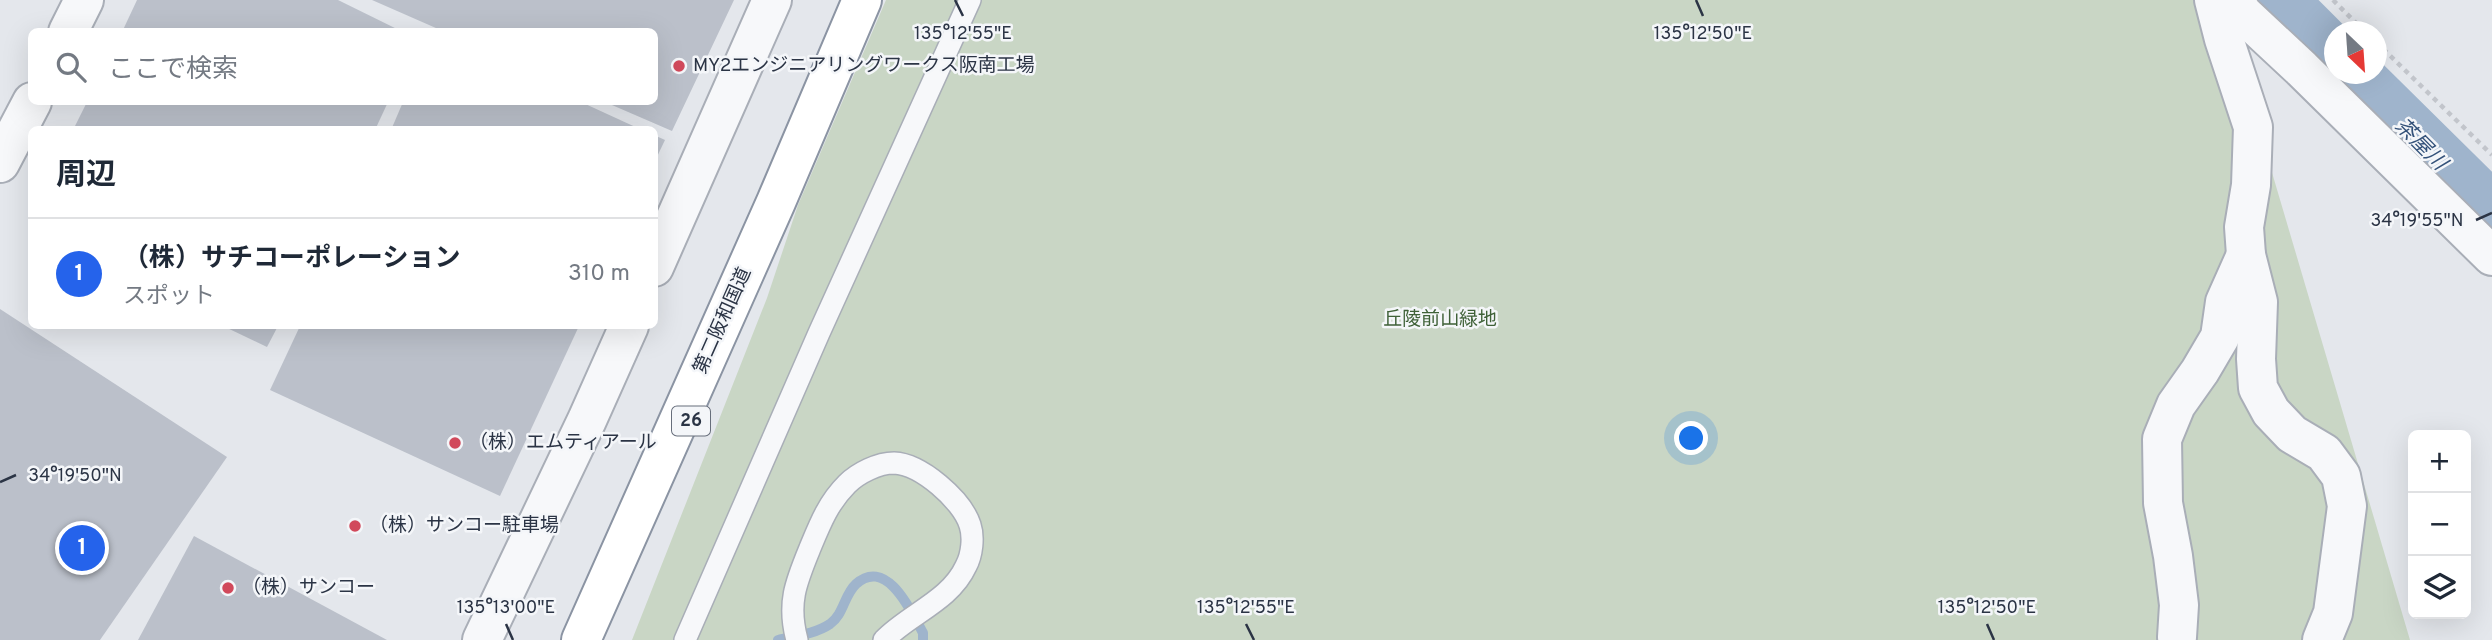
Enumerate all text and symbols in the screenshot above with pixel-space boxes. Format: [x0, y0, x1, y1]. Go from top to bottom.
north arrow [2324, 21, 2387, 84]
text: 135°12'55"E [914, 23, 1012, 46]
text: 135°12'50"E [1654, 23, 1752, 46]
search box [28, 28, 658, 105]
icon: search [52, 48, 90, 86]
text: ここで検索 [108, 54, 238, 87]
place label: MY2エンジニアリングワークス阪南工場 [693, 54, 1035, 78]
marker: MY2エンジニアリングワークス阪南工場 [671, 58, 687, 74]
water label: 茶屋川 [2388, 113, 2453, 178]
text: 周辺 [56, 158, 116, 195]
text: 34°19'55"N [2370, 210, 2464, 233]
text: （株）サチコーポレーション [123, 243, 460, 276]
text: 1 [74, 260, 84, 289]
text: 310 m [568, 260, 630, 289]
street label: 第二阪和国道 [689, 264, 757, 378]
text: スポット [123, 283, 215, 312]
park label: 丘陵前山緑地 [1383, 308, 1497, 332]
road number: 26 [672, 407, 710, 436]
your location [1674, 421, 1708, 455]
map controls [2408, 430, 2471, 619]
button: + [2408, 430, 2471, 493]
place label: （株）エムティアール [469, 431, 657, 455]
marker: （株）エムティアール [447, 435, 463, 451]
text: 34°19'50"N [28, 465, 122, 488]
button: − [2408, 493, 2471, 556]
place label: （株）サンコー駐車場 [369, 514, 559, 538]
marker: （株）サンコー駐車場 [347, 518, 363, 534]
pin: 1 [59, 522, 105, 574]
button: layers [2408, 556, 2471, 619]
place label: （株）サンコー [242, 576, 375, 600]
marker: （株）サンコー [220, 580, 236, 596]
text: 135°13'00"E [457, 597, 555, 620]
text: 135°12'55"E [1197, 597, 1295, 620]
text: 135°12'50"E [1938, 597, 2036, 620]

